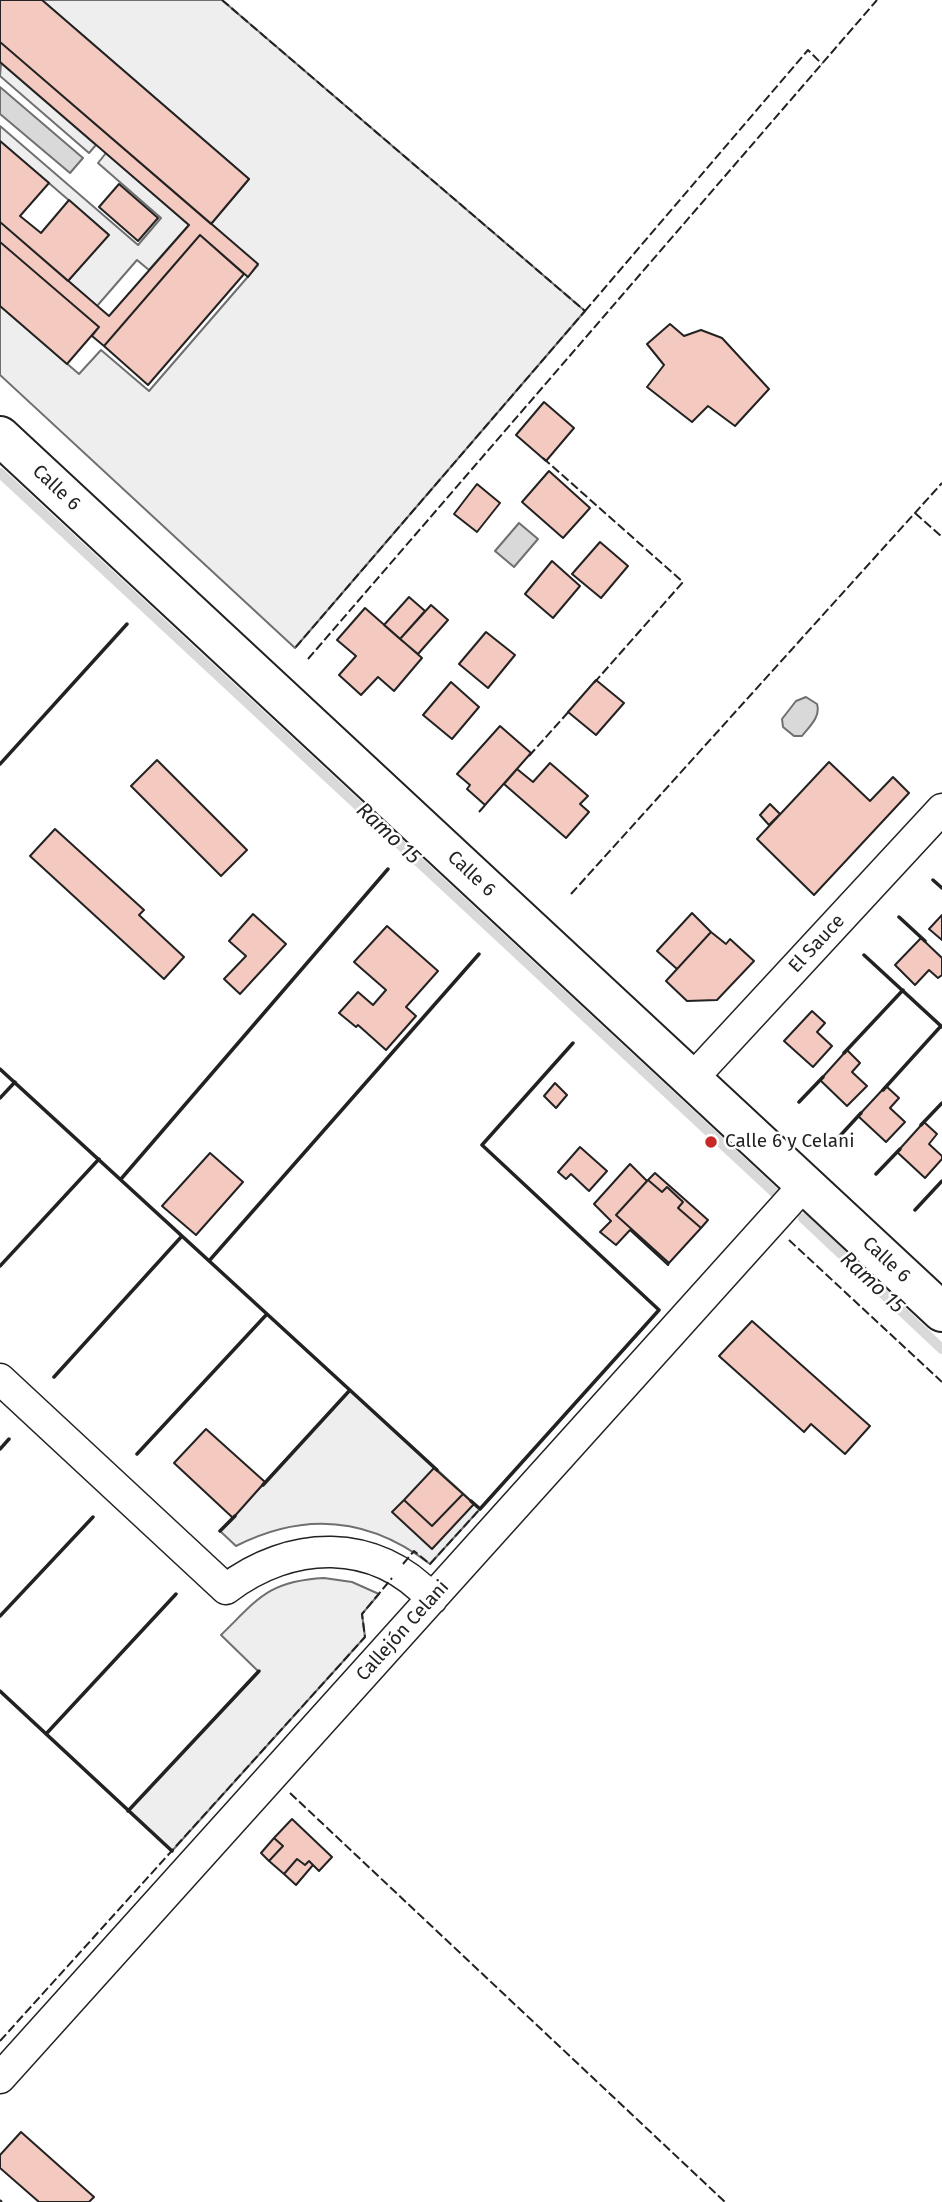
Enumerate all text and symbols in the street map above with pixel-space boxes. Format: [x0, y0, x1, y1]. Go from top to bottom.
street label: Calle 6 [27, 460, 85, 516]
water label: Ramo 15 [351, 798, 425, 870]
street label: Calle 6 [442, 846, 500, 902]
street label: El Sauce [784, 910, 850, 978]
place label: Calle 6 y Celani [725, 1131, 854, 1153]
marker: Calle 6 y Celani [703, 1134, 719, 1150]
street label: Calle 6 [857, 1232, 915, 1288]
water label: Ramo 15 [835, 1247, 909, 1319]
street label: Callejón Celani [352, 1576, 454, 1686]

